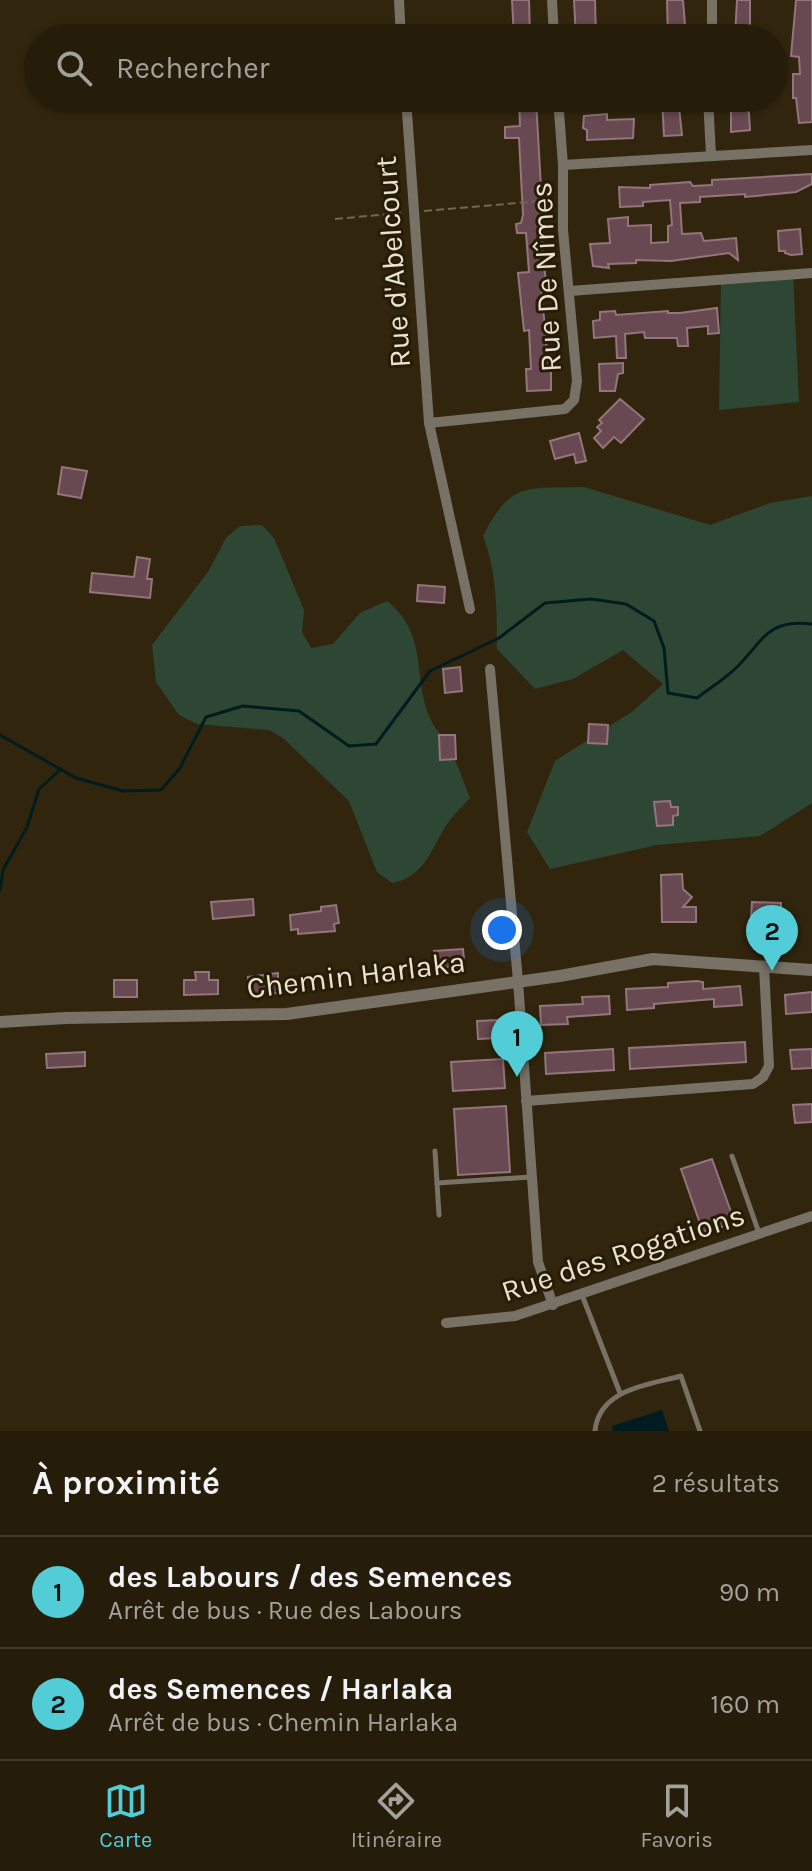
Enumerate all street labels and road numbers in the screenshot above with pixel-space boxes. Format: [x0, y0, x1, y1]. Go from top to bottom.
street label: Rue d'Abelcourt [368, 155, 418, 369]
street label: Rue De Nîmes [523, 181, 569, 373]
street label: Chemin Harlaka [245, 944, 467, 1006]
street label: Rue des Rogations [497, 1197, 749, 1309]

